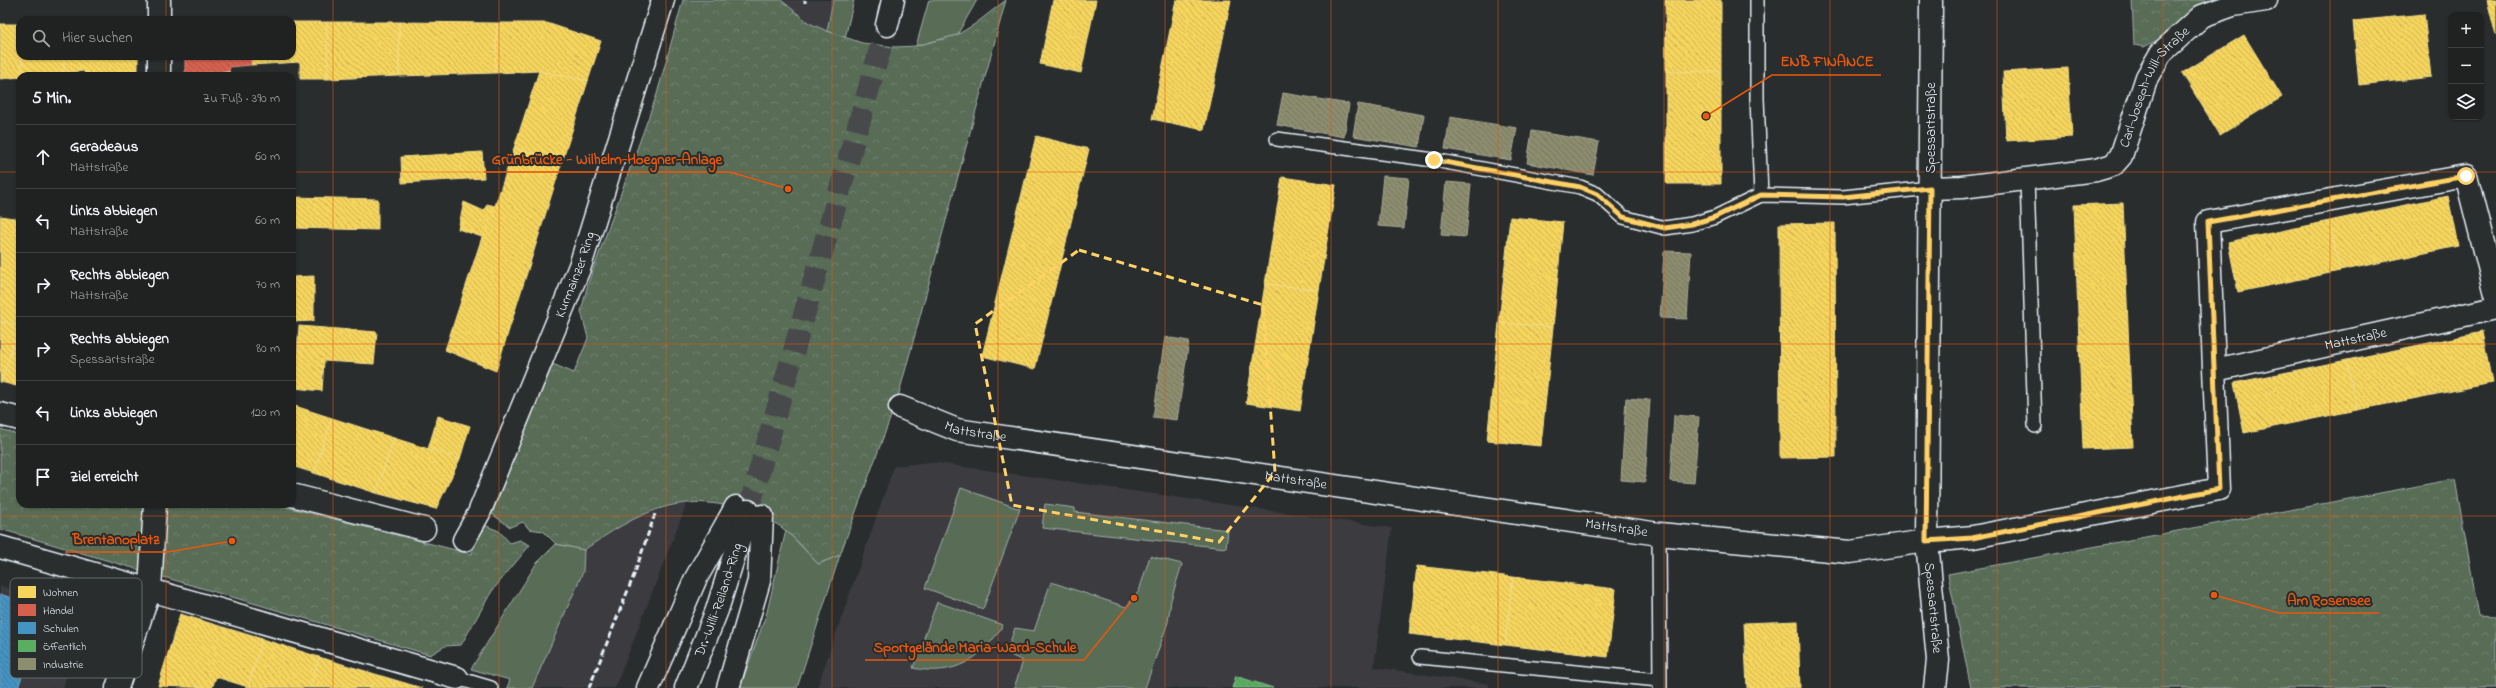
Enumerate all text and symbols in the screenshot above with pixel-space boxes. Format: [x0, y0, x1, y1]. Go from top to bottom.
map controls [2448, 12, 2484, 120]
button: + [2448, 12, 2484, 48]
search box [16, 16, 296, 60]
street label: Carl-Joseph-Will-Straße [2114, 21, 2195, 150]
icon: search [30, 27, 52, 49]
text: Hier suchen [62, 27, 133, 49]
callout: ENB FINANCE [1772, 48, 1881, 75]
button: − [2448, 48, 2484, 84]
text: ENB FINANCE [1780, 51, 1874, 73]
street label: Spessartstraße [1921, 82, 1942, 174]
button: layers [2448, 84, 2484, 120]
text: 5 Min. [32, 86, 71, 111]
text: Zu Fuß · 390 m [203, 89, 280, 108]
text: Geradeaus [70, 136, 138, 158]
callout: Grünbrücke - Wilhelm-Hoegner-Anlage [484, 145, 730, 172]
icon: ahead [32, 146, 54, 168]
text: 60 m [255, 147, 280, 166]
text: Grünbrücke - Wilhelm-Hoegner-Anlage [492, 149, 724, 173]
route end [1425, 151, 1443, 169]
text: Mattstraße [70, 158, 128, 177]
route start [2457, 167, 2475, 185]
text: Links abbiegen [70, 200, 157, 222]
icon: left [32, 210, 54, 232]
text: 60 m [255, 211, 280, 230]
text: Mattstraße [70, 222, 128, 241]
street label: Kurmainzer Ring [549, 229, 602, 321]
text: Rechts abbiegen [70, 264, 169, 286]
icon: right [32, 274, 54, 296]
text: 70 m [256, 275, 280, 294]
text: Mattstraße [70, 286, 128, 305]
street label: Mattstraße [2323, 322, 2389, 356]
text: Rechts abbiegen [70, 328, 169, 350]
icon: right [32, 338, 54, 360]
text: 80 m [256, 339, 280, 358]
text: Spessartstraße [70, 350, 155, 369]
icon: left [32, 402, 54, 424]
text: Links abbiegen [70, 402, 157, 424]
text: 120 m [250, 403, 280, 422]
street label: Mattstraße [941, 415, 1009, 448]
street label: Mattstraße [1263, 465, 1329, 495]
icon: arrive [32, 466, 54, 488]
text: Ziel erreicht [70, 466, 138, 488]
street label: Mattstraße [1584, 513, 1650, 543]
callout: Brentanoplatz [65, 525, 168, 552]
text: Brentanoplatz [72, 529, 160, 551]
street label: Dr.-Willi-Reiland-Ring [689, 540, 749, 661]
street label: Spessartstraße [1919, 561, 1948, 655]
legend [10, 578, 142, 678]
text: Wohnen [43, 585, 78, 601]
callout: Am Rosensee [2279, 586, 2379, 613]
text: Am Rosensee [2287, 590, 2372, 612]
text: Handel [43, 603, 74, 619]
text: Schulen [43, 621, 79, 637]
callout: Sportgelände Maria-Ward-Schule [865, 633, 1084, 660]
text: Sportgelände Maria-Ward-Schule [873, 637, 1078, 661]
text: Öffentlich [43, 639, 86, 655]
text: Industrie [43, 657, 83, 673]

